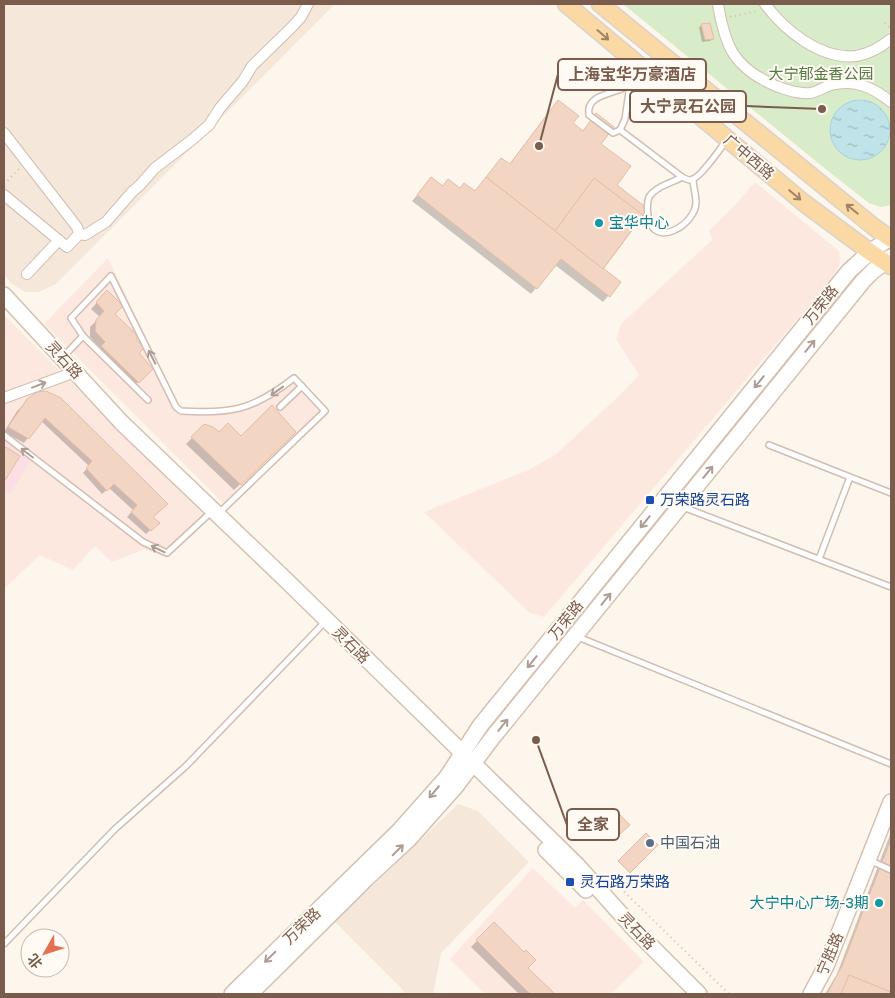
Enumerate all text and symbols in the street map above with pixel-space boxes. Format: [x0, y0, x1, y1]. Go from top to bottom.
one-way arrow [596, 30, 609, 41]
callout: 上海宝华万豪酒店 [558, 59, 706, 90]
text: 上海宝华万豪酒店 [568, 64, 696, 84]
park label: 大宁郁金香公园 [768, 64, 874, 82]
callout: 大宁灵石公园 [630, 91, 746, 122]
text: 大宁灵石公园 [640, 96, 736, 116]
street label: 广中西路 [721, 130, 778, 182]
one-way arrow [788, 190, 801, 201]
one-way arrow [846, 204, 859, 215]
place label: 宝华中心 [609, 213, 669, 231]
marker: 宝华中心 [593, 217, 605, 229]
street label: 万荣路 [799, 281, 841, 328]
street label: 灵石路 [43, 337, 87, 382]
one-way arrow [805, 340, 816, 353]
one-way arrow [147, 350, 157, 365]
one-way arrow [753, 376, 764, 389]
one-way arrow [31, 379, 46, 389]
one-way arrow [271, 385, 284, 396]
one-way arrow [21, 447, 34, 458]
one-way arrow [702, 466, 713, 479]
place label: 万荣路灵石路 [660, 490, 750, 508]
marker: 万荣路灵石路 [644, 494, 656, 506]
one-way arrow [640, 515, 651, 528]
one-way arrow [151, 543, 166, 553]
one-way arrow [600, 592, 611, 605]
street label: 万荣路 [544, 596, 586, 643]
street label: 灵石路 [329, 622, 374, 667]
one-way arrow [527, 655, 538, 668]
one-way arrow [498, 719, 509, 732]
one-way arrow [429, 785, 440, 798]
callout: 全家 [567, 809, 619, 840]
text: 全家 [577, 814, 609, 834]
place label: 中国石油 [660, 833, 720, 851]
marker: 中国石油 [644, 837, 656, 849]
one-way arrow [392, 844, 404, 856]
place label: 灵石路万荣路 [580, 872, 670, 890]
marker: 灵石路万荣路 [564, 876, 576, 888]
place label: 大宁中心广场-3期 [750, 893, 869, 911]
marker: 大宁中心广场-3期 [873, 897, 885, 909]
street label: 万荣路 [279, 903, 324, 947]
street label: 灵石路 [616, 908, 660, 953]
north arrow [20, 928, 70, 978]
street label: 宁胜路 [812, 929, 846, 978]
text: 北 [23, 951, 46, 972]
one-way arrow [264, 951, 277, 963]

